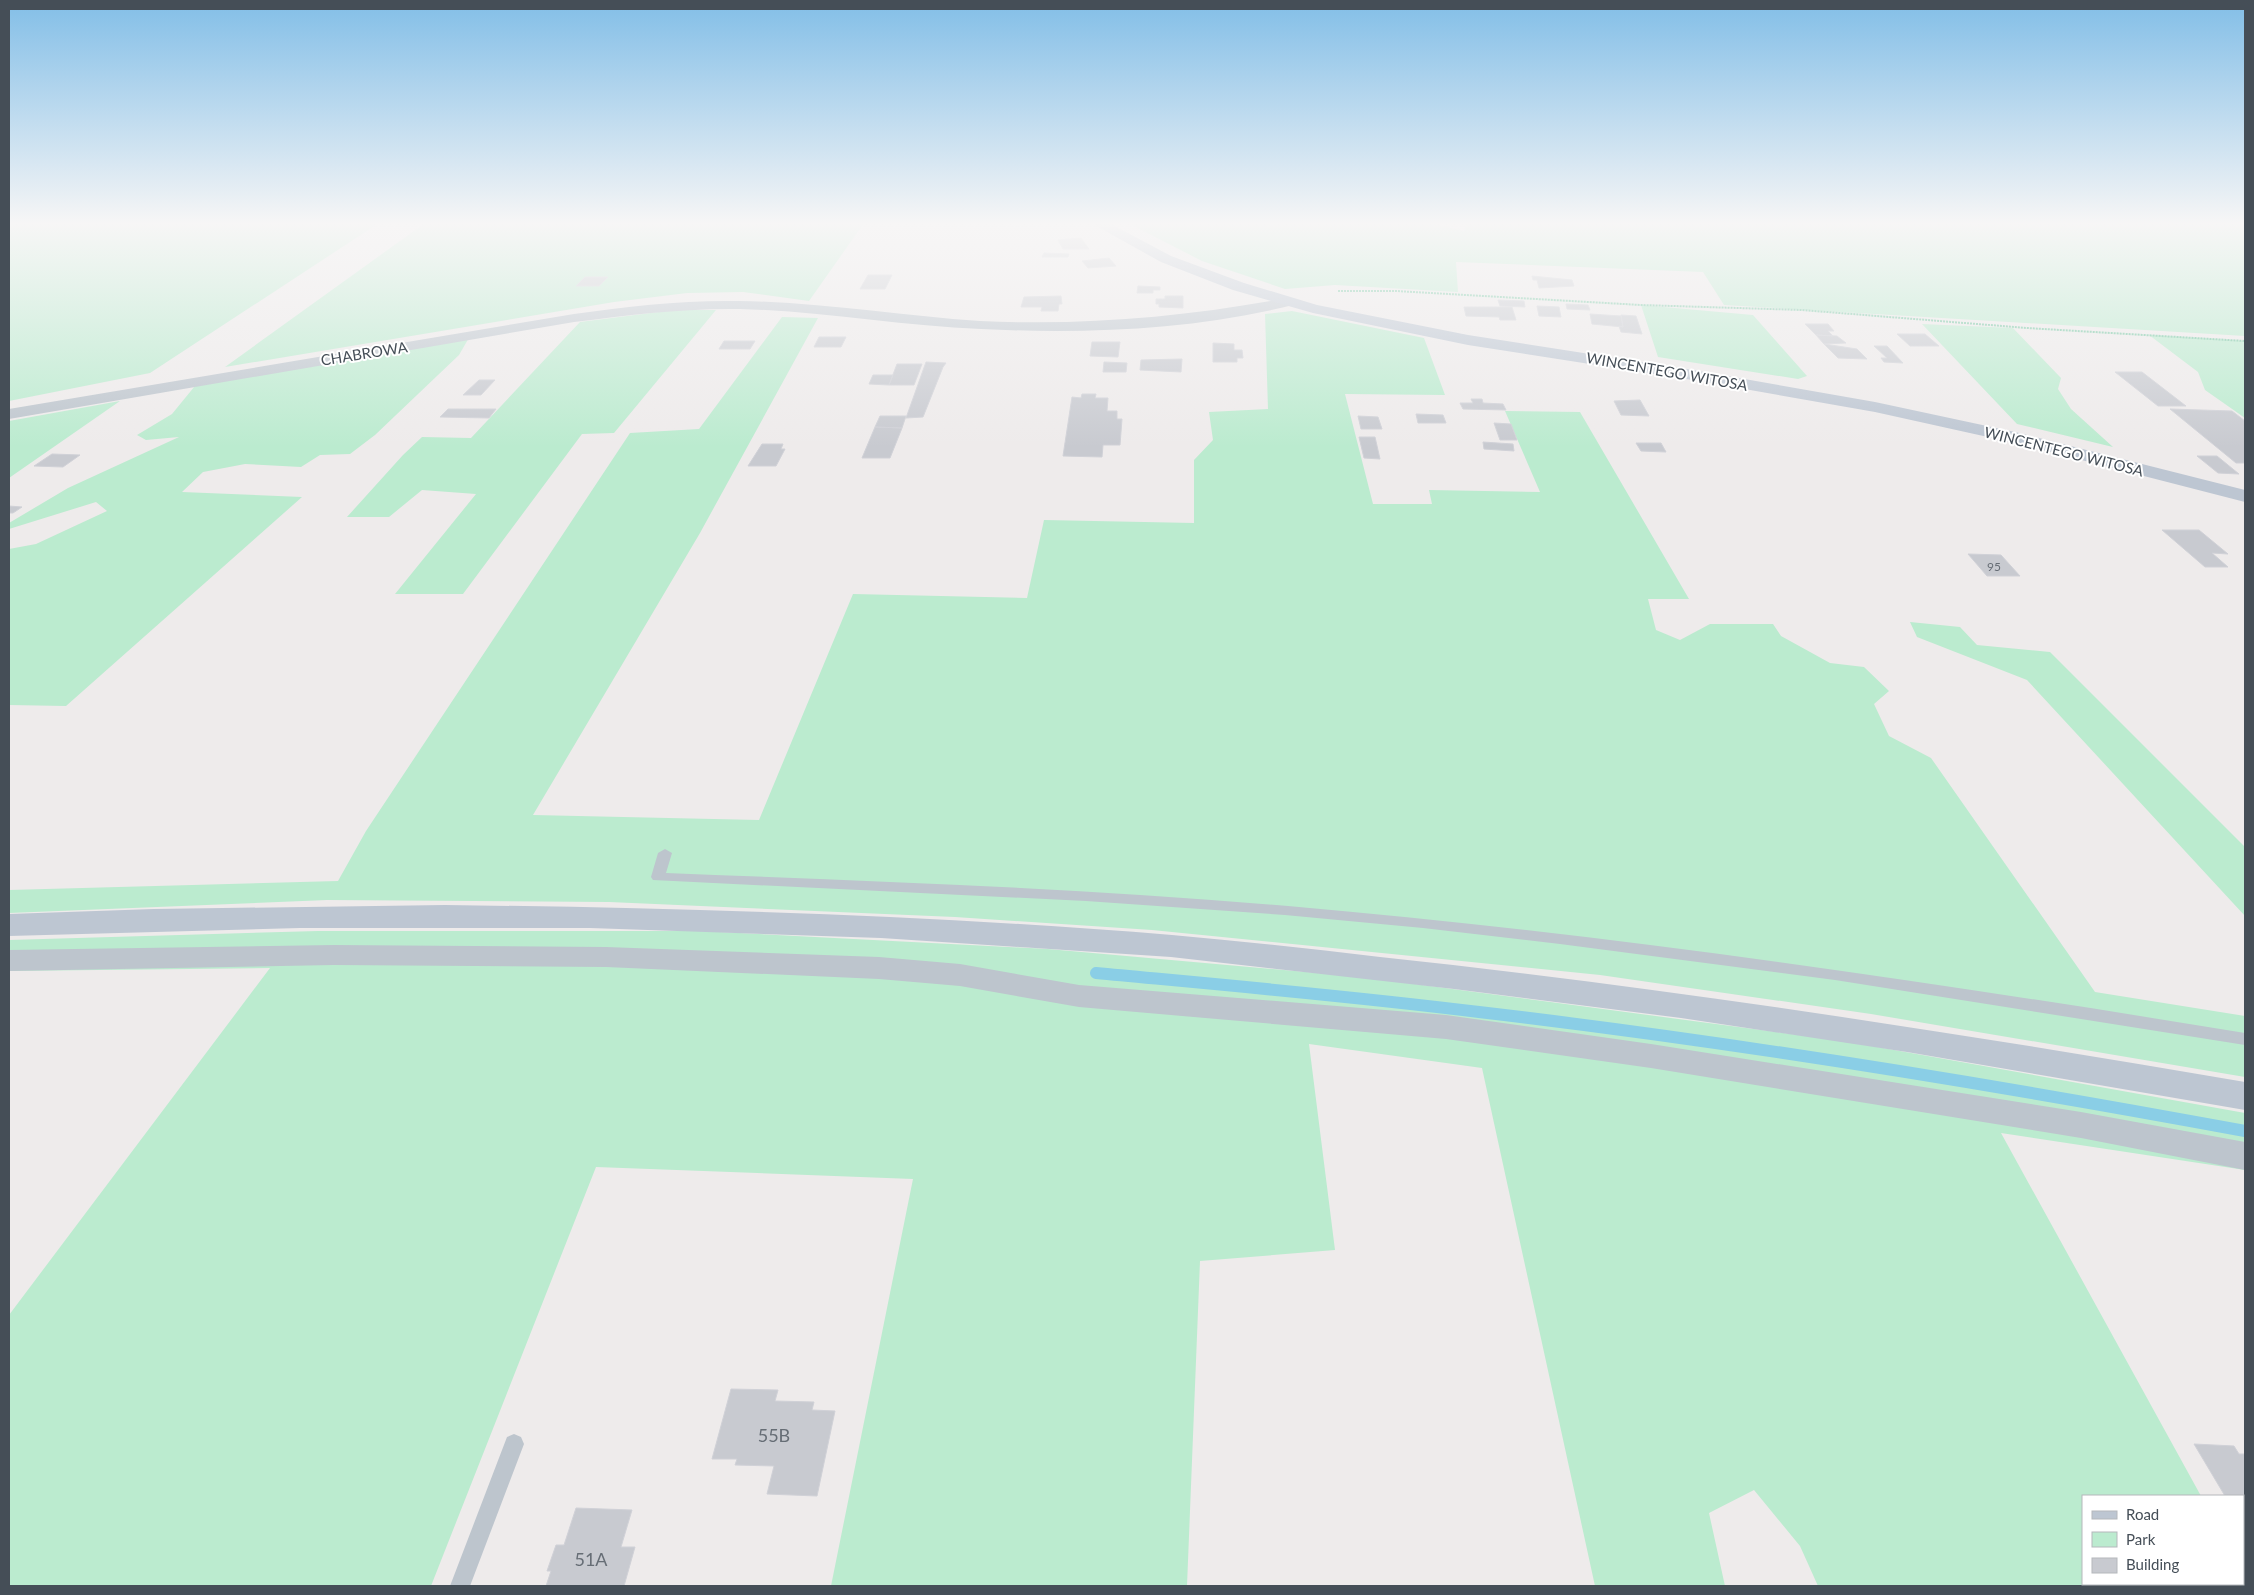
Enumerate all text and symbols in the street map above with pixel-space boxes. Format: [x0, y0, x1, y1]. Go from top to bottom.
street label: CHABROWA [319, 337, 409, 369]
street label: WINCENTEGO WITOSA [1585, 348, 1750, 394]
street label: WINCENTEGO WITOSA [1983, 422, 2146, 480]
house number: 95 [1987, 559, 2001, 574]
house number: 55B [758, 1424, 790, 1446]
legend [2082, 1495, 2244, 1585]
text: Road [2126, 1505, 2159, 1523]
text: Park [2126, 1530, 2156, 1548]
house number: 51A [574, 1548, 608, 1570]
text: Building [2126, 1555, 2179, 1573]

